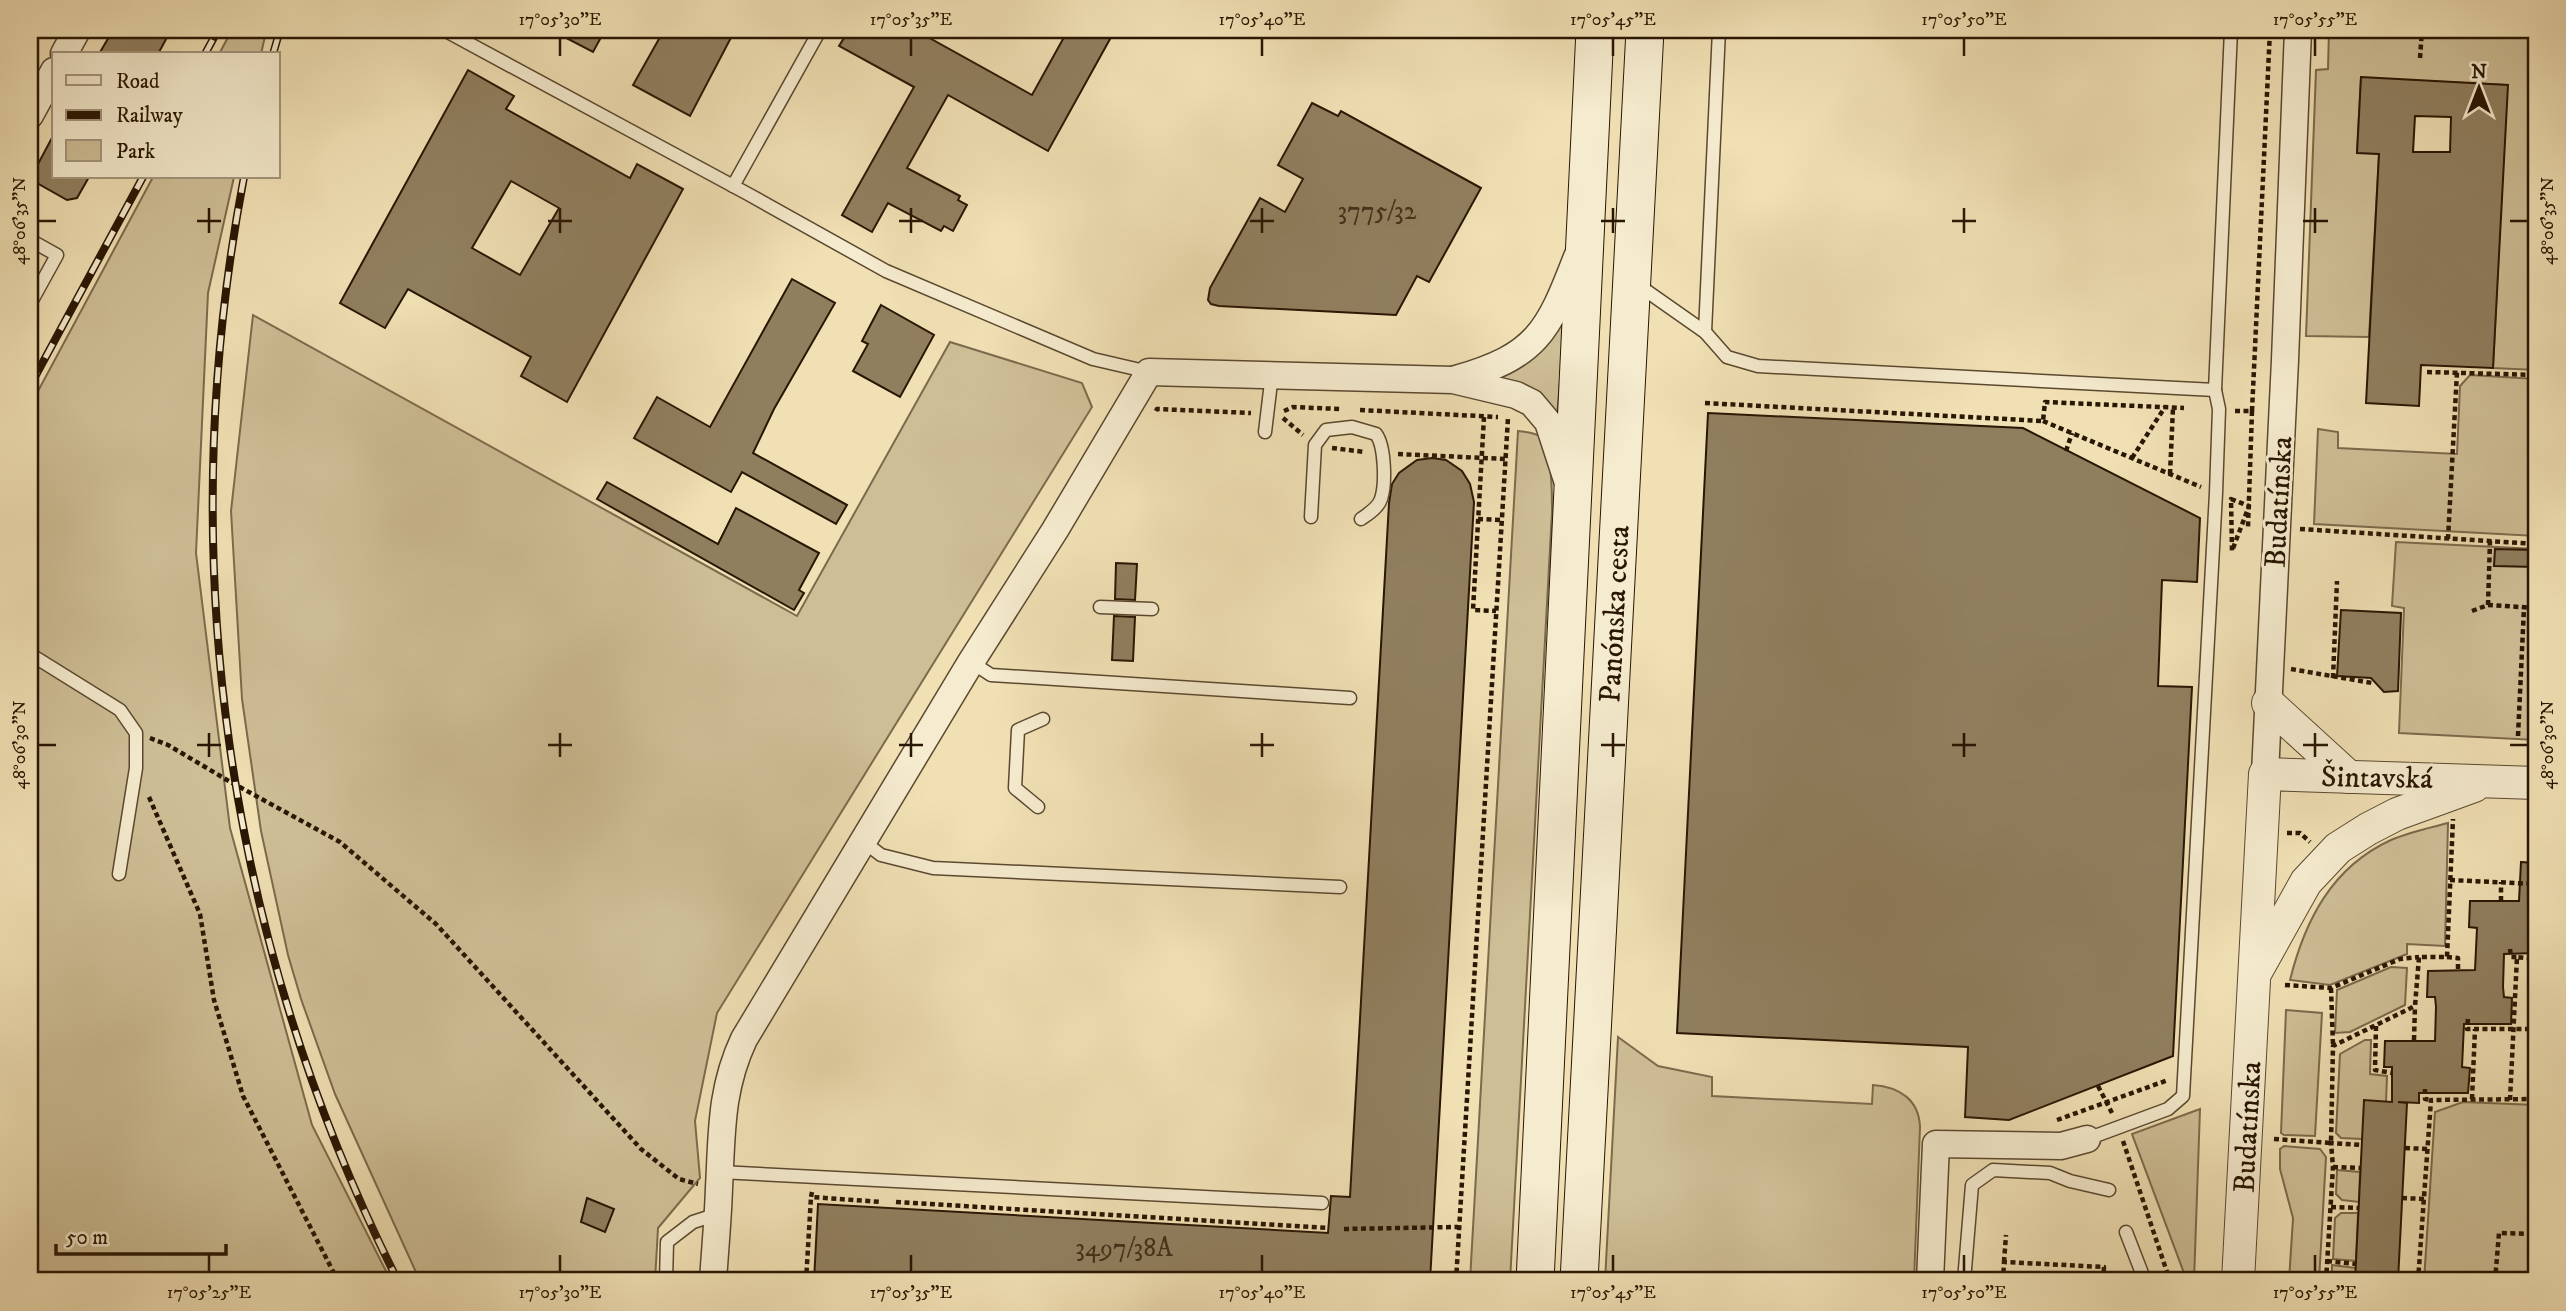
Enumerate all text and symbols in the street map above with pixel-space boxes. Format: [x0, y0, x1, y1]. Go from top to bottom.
text: 17°05'30"E [518, 9, 602, 31]
text: 17°05'35"E [870, 9, 952, 31]
text: 17°05'40"E [1219, 9, 1306, 31]
text: 17°05'45"E [1570, 9, 1656, 31]
text: 17°05'50"E [1921, 9, 2007, 31]
text: 17°05'55"E [2273, 9, 2358, 31]
legend [52, 52, 280, 178]
north arrow [2444, 52, 2514, 122]
text: N [2471, 61, 2487, 84]
text: Road [116, 69, 160, 95]
text: Railway [116, 103, 184, 129]
text: Park [116, 139, 156, 165]
text: 48°06'35"N [9, 177, 31, 265]
text: 48°06'35"N [2537, 177, 2559, 265]
house number: 3775/32 [1338, 195, 1417, 228]
street label: Budatínska [2258, 435, 2301, 569]
street label: Panónska cesta [1592, 524, 1639, 704]
text: 48°06'30"N [9, 700, 31, 789]
text: 48°06'30"N [2537, 700, 2559, 789]
street label: Šintavská [2321, 757, 2434, 798]
street label: Budatínska [2227, 1060, 2270, 1194]
scale bar [56, 1213, 226, 1257]
text: 50 m [66, 1225, 108, 1251]
house number: 3497/38A [1075, 1232, 1173, 1265]
text: 17°05'25"E [167, 1282, 251, 1304]
text: 17°05'30"E [518, 1282, 602, 1304]
text: 17°05'35"E [870, 1282, 952, 1304]
text: 17°05'40"E [1219, 1282, 1306, 1304]
text: 17°05'45"E [1570, 1282, 1656, 1304]
text: 17°05'50"E [1921, 1282, 2007, 1304]
text: 17°05'55"E [2273, 1282, 2358, 1304]

